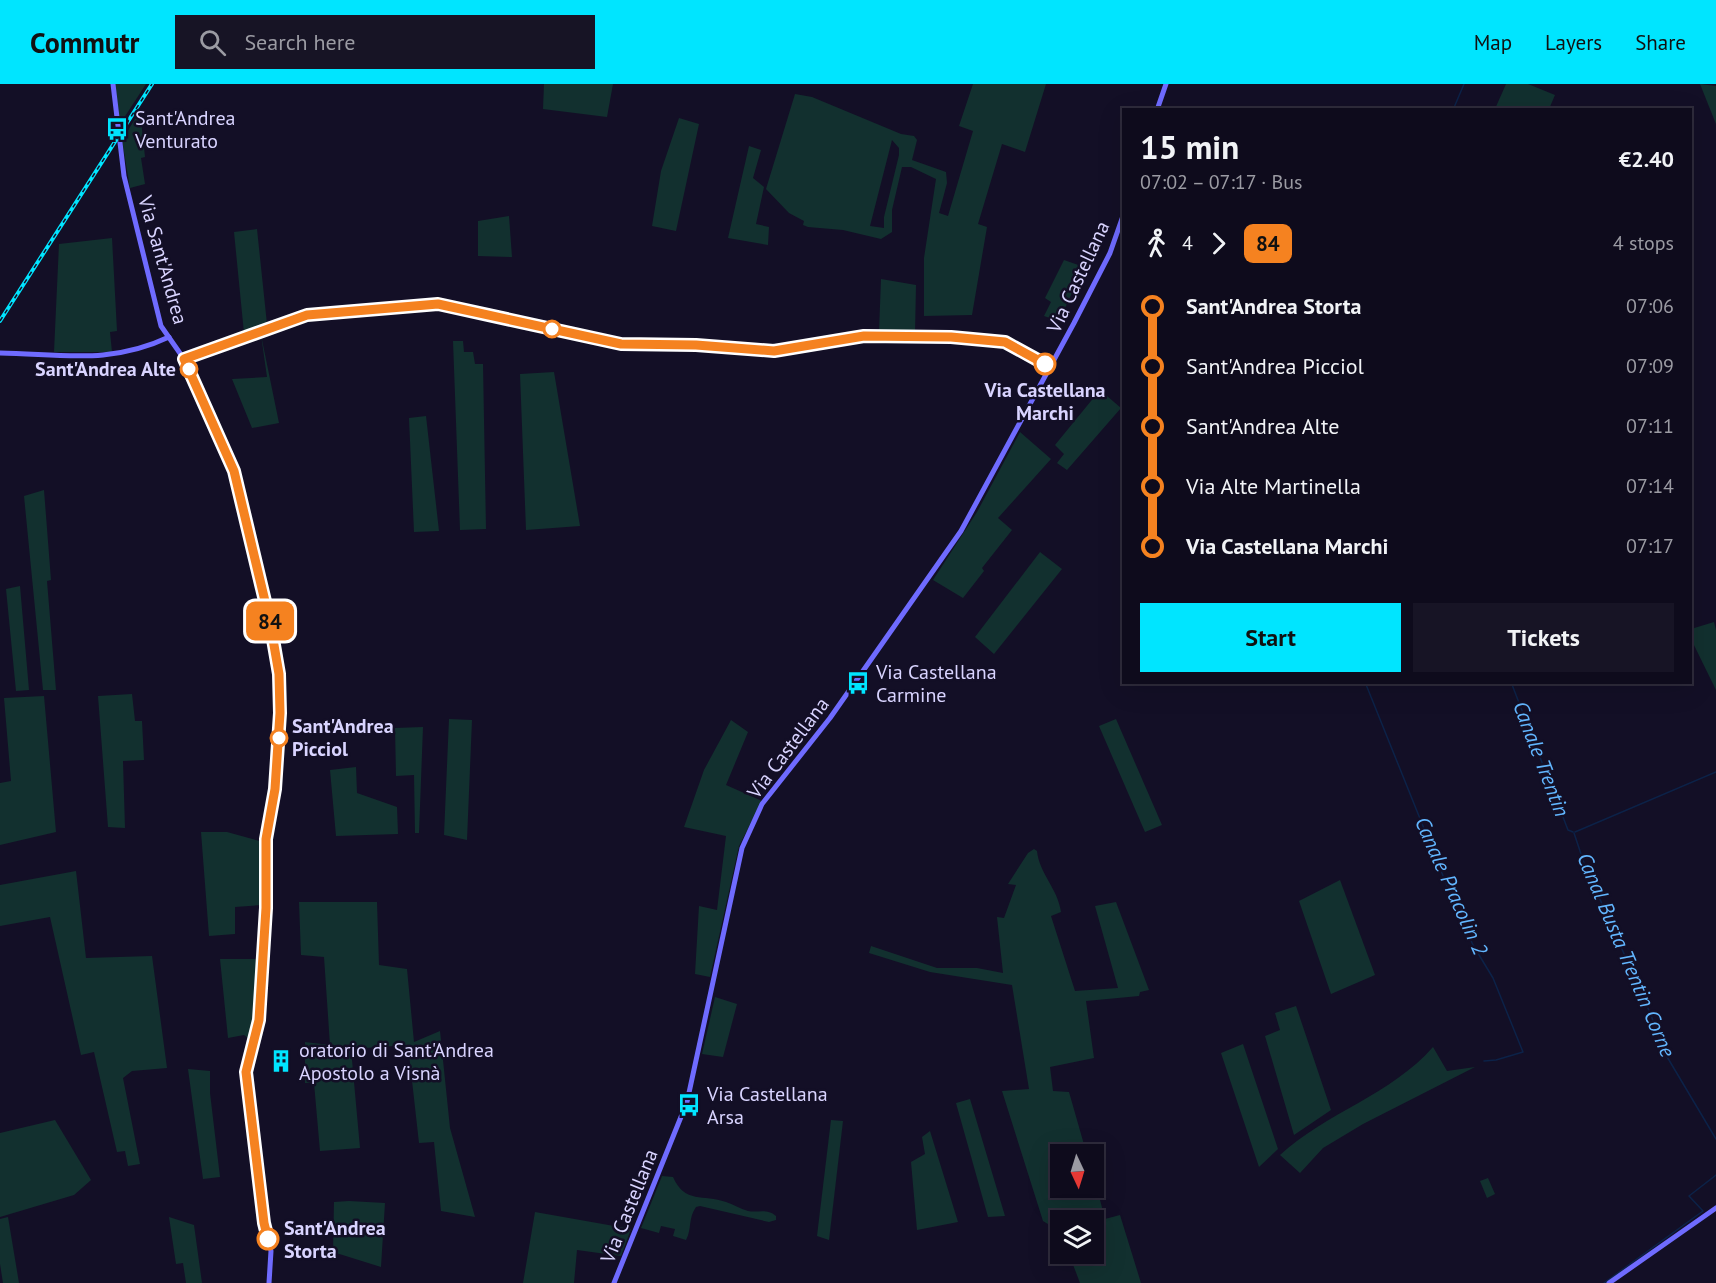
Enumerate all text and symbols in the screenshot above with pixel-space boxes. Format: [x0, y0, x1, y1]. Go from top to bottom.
search box [175, 15, 595, 69]
text: Commutr [30, 24, 139, 61]
icon: search [196, 26, 229, 59]
text: Search here [244, 28, 355, 56]
text: Map [1474, 29, 1512, 56]
text: Layers [1545, 29, 1602, 56]
text: Share [1635, 29, 1686, 56]
place label: Sant'Andrea Venturato [134, 105, 235, 154]
bus stop icon: Sant'Andrea Venturato [104, 116, 130, 142]
text: 15 min [1140, 125, 1239, 168]
text: €2.40 [1619, 145, 1674, 173]
text: 07:02 – 07:17 · Bus [1140, 169, 1302, 195]
street label: Via Sant'Andrea [132, 192, 194, 327]
street label: Via Castellana [1040, 217, 1115, 338]
icon: walk [1140, 227, 1173, 260]
icon: forward [1202, 227, 1235, 260]
text: 4 [1182, 230, 1193, 256]
text: 84 [1256, 230, 1280, 257]
text: 4 stops [1613, 230, 1674, 256]
text: Sant'Andrea Storta [1186, 292, 1361, 320]
text: 07:06 [1626, 293, 1674, 319]
unlabelled marker [543, 320, 561, 338]
text: Sant'Andrea Picciol [1186, 352, 1364, 380]
marker: Via Castellana Marchi [1034, 353, 1056, 375]
text: 07:09 [1626, 353, 1674, 379]
place label: Sant'Andrea Alte [35, 356, 176, 382]
marker: Sant'Andrea Alte [180, 360, 198, 378]
place label: Via Castellana Marchi [984, 377, 1106, 426]
text: Sant'Andrea Alte [1186, 412, 1339, 440]
text: 07:11 [1626, 413, 1674, 439]
text: Via Alte Martinella [1186, 472, 1361, 500]
text: 07:14 [1626, 473, 1674, 499]
text: Via Castellana Marchi [1186, 532, 1388, 560]
text: 07:17 [1626, 533, 1674, 559]
line badge: 84 [243, 602, 297, 640]
button: Start [1140, 603, 1401, 672]
button: Tickets [1413, 603, 1674, 672]
text: 84 [258, 608, 282, 635]
place label: Via Castellana Carmine [875, 659, 997, 708]
bus stop icon: Via Castellana Carmine [845, 670, 871, 696]
street label: Via Castellana [741, 692, 835, 805]
water label: Canale Trentin [1507, 697, 1576, 821]
place label: Sant'Andrea Picciol [292, 713, 394, 762]
marker: Sant'Andrea Picciol [270, 729, 288, 747]
water label: Canale Pracolin 2 [1409, 812, 1494, 959]
water label: Canal Busta Trentin Corne [1571, 849, 1682, 1061]
place label: oratorio di Sant'Andrea Apostolo a Visnà [299, 1037, 494, 1086]
building icon: oratorio di Sant'Andrea Apostolo a Visnà [268, 1048, 294, 1074]
place label: Via Castellana Arsa [706, 1081, 828, 1130]
bus stop icon: Via Castellana Arsa [676, 1092, 702, 1118]
north arrow [1050, 1144, 1104, 1198]
map controls [1050, 1144, 1104, 1264]
street label: Via Castellana [594, 1145, 664, 1268]
button: layers [1050, 1210, 1104, 1264]
place label: Sant'Andrea Storta [284, 1215, 386, 1264]
marker: Sant'Andrea Storta [257, 1228, 279, 1250]

